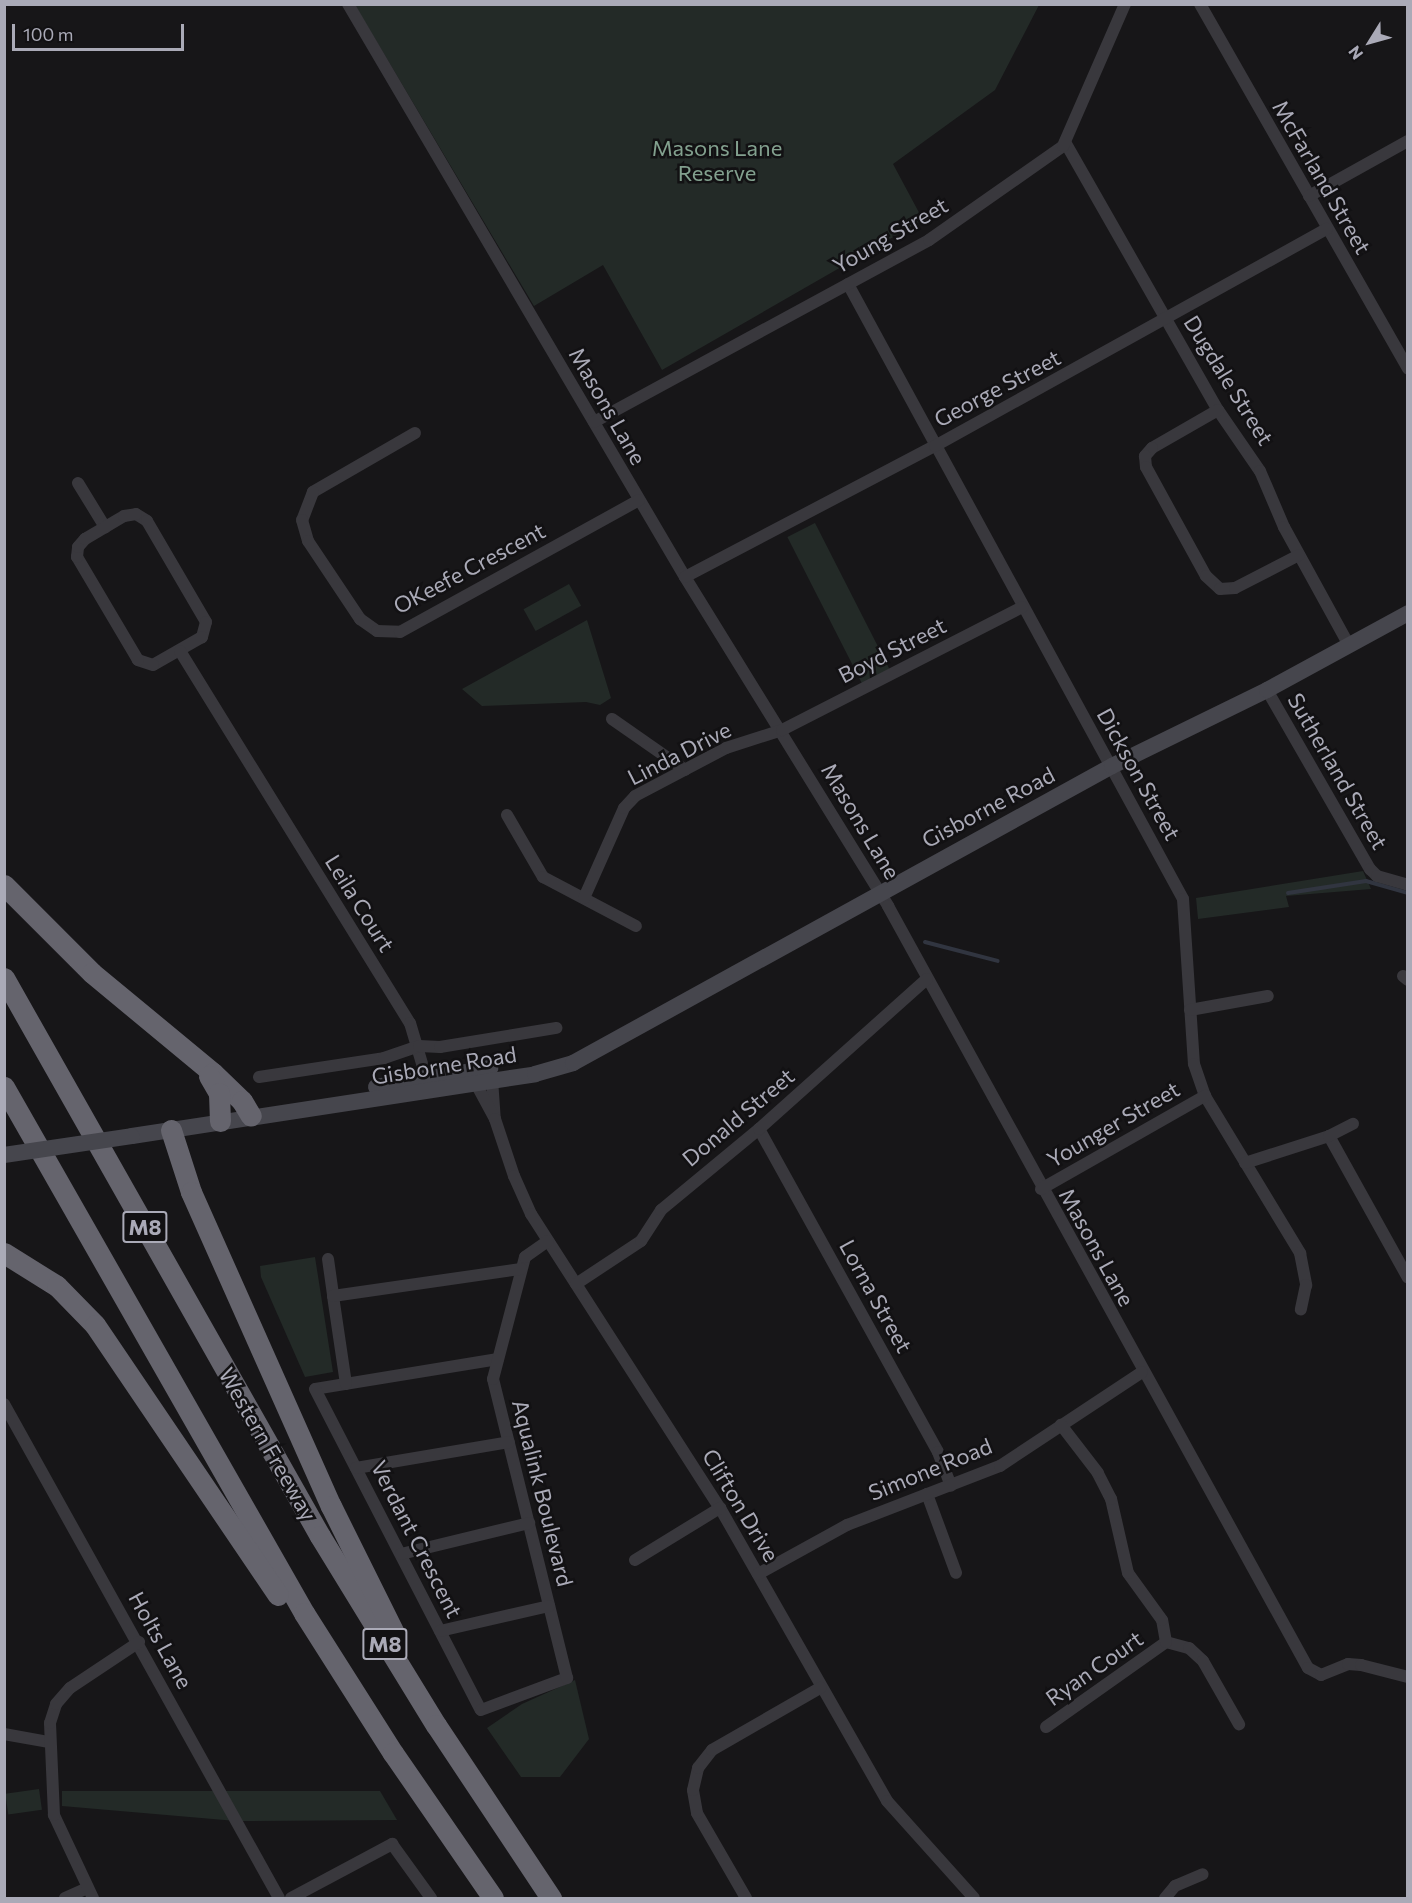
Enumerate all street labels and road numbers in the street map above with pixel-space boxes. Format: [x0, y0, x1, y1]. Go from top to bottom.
street label: McFarland Street [1267, 95, 1377, 259]
street label: Young Street [828, 191, 952, 279]
street label: Dugdale Street [1179, 310, 1279, 450]
street label: Masons Lane [564, 343, 652, 469]
street label: George Street [929, 344, 1065, 432]
street label: OKeefe Crescent [389, 517, 549, 619]
street label: Boyd Street [834, 612, 950, 688]
street label: Sutherland Street [1283, 688, 1393, 854]
street label: Dickson Street [1092, 703, 1186, 845]
street label: Linda Drive [623, 716, 735, 790]
street label: Masons Lane [816, 758, 906, 884]
street label: Gisborne Road [917, 761, 1059, 853]
street label: Leila Court [320, 850, 400, 956]
street label: Gisborne Road [370, 1041, 518, 1089]
street label: Donald Street [677, 1062, 799, 1172]
street label: Younger Street [1042, 1075, 1184, 1173]
street label: Masons Lane [1054, 1183, 1140, 1311]
road number: M8 [121, 1209, 169, 1245]
street label: Lorna Street [834, 1235, 918, 1357]
street label: Western Freeway [214, 1363, 322, 1525]
street label: Aqualink Boulevard [507, 1397, 579, 1589]
street label: Simone Road [864, 1432, 996, 1506]
street label: Clifton Drive [697, 1444, 785, 1566]
street label: Verdant Crescent [366, 1456, 468, 1622]
street label: Holts Lane [124, 1587, 198, 1693]
street label: Ryan Court [1040, 1625, 1148, 1711]
road number: M8 [361, 1626, 409, 1662]

